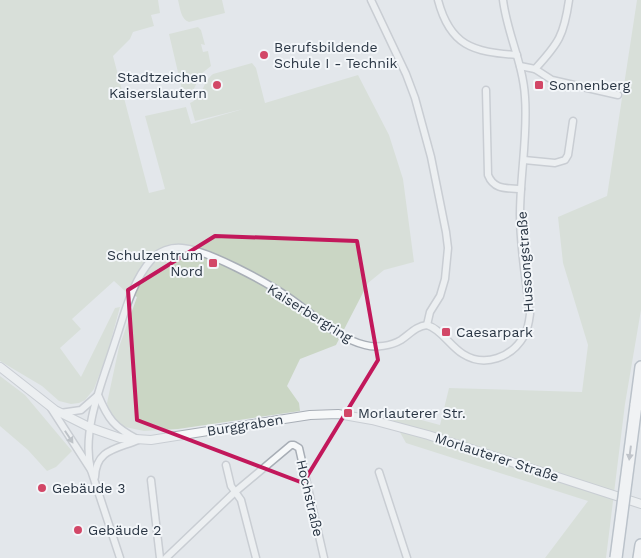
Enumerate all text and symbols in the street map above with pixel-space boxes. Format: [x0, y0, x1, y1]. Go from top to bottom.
place label: Berufsbildende Schule I - Technik [274, 39, 398, 71]
marker: Berufsbildende Schule I - Technik [258, 49, 270, 61]
place label: Stadtzeichen Kaiserslautern [109, 69, 207, 101]
place label: Sonnenberg [549, 77, 631, 93]
marker: Stadtzeichen Kaiserslautern [211, 79, 223, 91]
marker: Sonnenberg [533, 79, 545, 91]
street label: Hussongstraße [513, 211, 537, 313]
place label: Schulzentrum Nord [107, 247, 203, 279]
marker: Schulzentrum Nord [207, 257, 219, 269]
street label: Kaiserbergring [265, 281, 356, 346]
place label: Caesarpark [456, 324, 533, 340]
marker: Caesarpark [440, 326, 452, 338]
place label: Morlauterer Str. [358, 405, 466, 421]
marker: Morlauterer Str. [342, 407, 354, 419]
street label: Burggraben [206, 411, 284, 439]
street label: Morlauterer Straße [433, 429, 561, 485]
one-way arrow [64, 431, 74, 444]
one-way arrow [625, 446, 633, 462]
street label: Hochstraße [293, 458, 327, 538]
place label: Gebäude 3 [52, 480, 125, 496]
marker: Gebäude 3 [36, 482, 48, 494]
place label: Gebäude 2 [88, 522, 161, 538]
marker: Gebäude 2 [72, 524, 84, 536]

